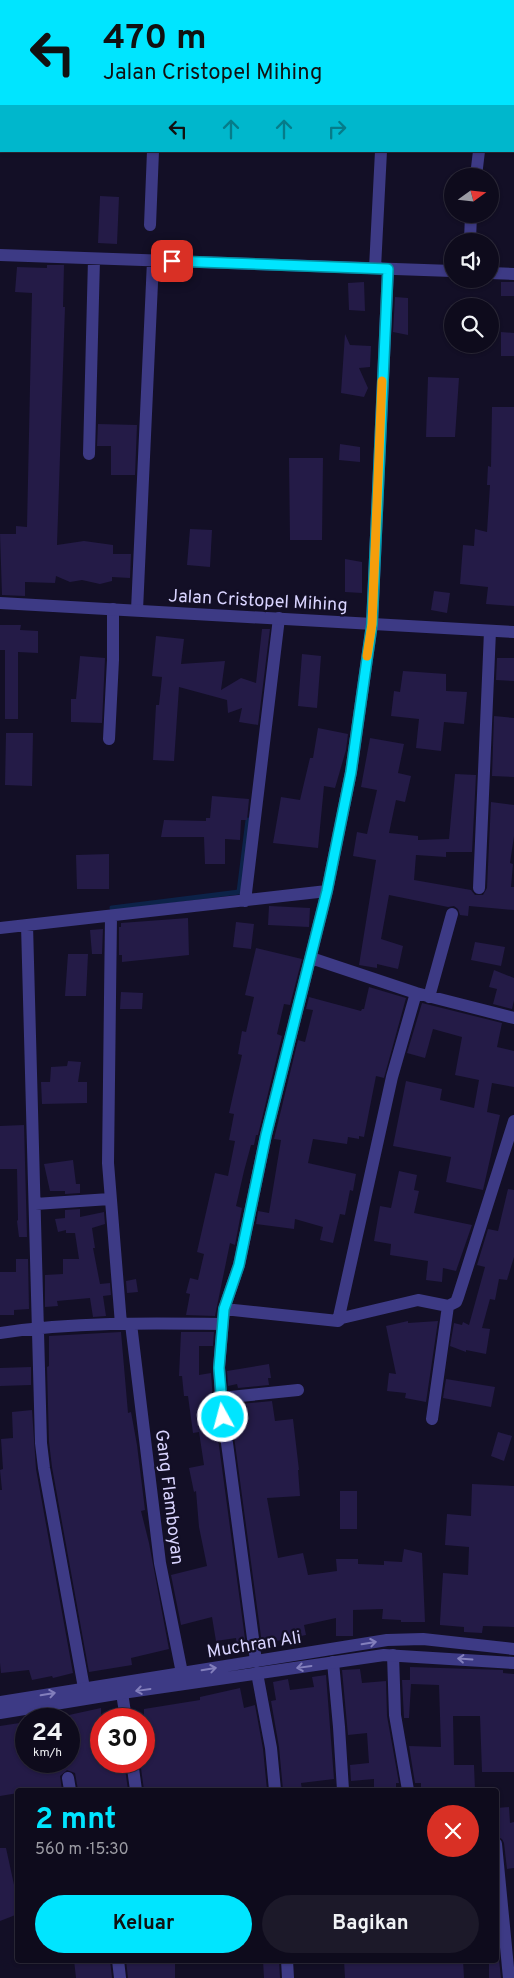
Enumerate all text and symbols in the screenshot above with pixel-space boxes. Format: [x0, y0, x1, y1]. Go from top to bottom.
text: 470 m [103, 17, 207, 61]
icon: left [20, 20, 85, 85]
text: Jalan Cristopel Mihing [103, 60, 322, 87]
icon: left [164, 115, 192, 143]
icon: ahead [217, 115, 245, 143]
icon: ahead [270, 115, 298, 143]
icon: right [323, 115, 351, 143]
north arrow [444, 168, 499, 222]
map controls [444, 168, 499, 353]
button: sound [444, 233, 499, 288]
pin [151, 240, 193, 282]
icon: arrive [158, 247, 186, 275]
button: search [444, 298, 499, 353]
street label: Jalan Cristopel Mihing [168, 585, 348, 618]
position arrow [196, 1390, 248, 1442]
street label: Gang Flamboyan [149, 1428, 188, 1566]
street label: Muchran Ali [205, 1627, 303, 1664]
one-way arrow [361, 1638, 377, 1648]
one-way arrow [458, 1655, 474, 1664]
one-way arrow [296, 1662, 312, 1672]
one-way arrow [200, 1663, 216, 1673]
one-way arrow [135, 1685, 151, 1695]
one-way arrow [40, 1689, 56, 1699]
speed limit sign: 30 [90, 1708, 155, 1773]
text: 24 [32, 1718, 63, 1750]
text: km/h [33, 1745, 62, 1761]
text: 2 mnt [35, 1802, 116, 1839]
button: close [427, 1805, 479, 1857]
text: 560 m · 15:30 [35, 1840, 129, 1860]
button: Keluar [35, 1895, 252, 1953]
button: Bagikan [262, 1895, 479, 1953]

